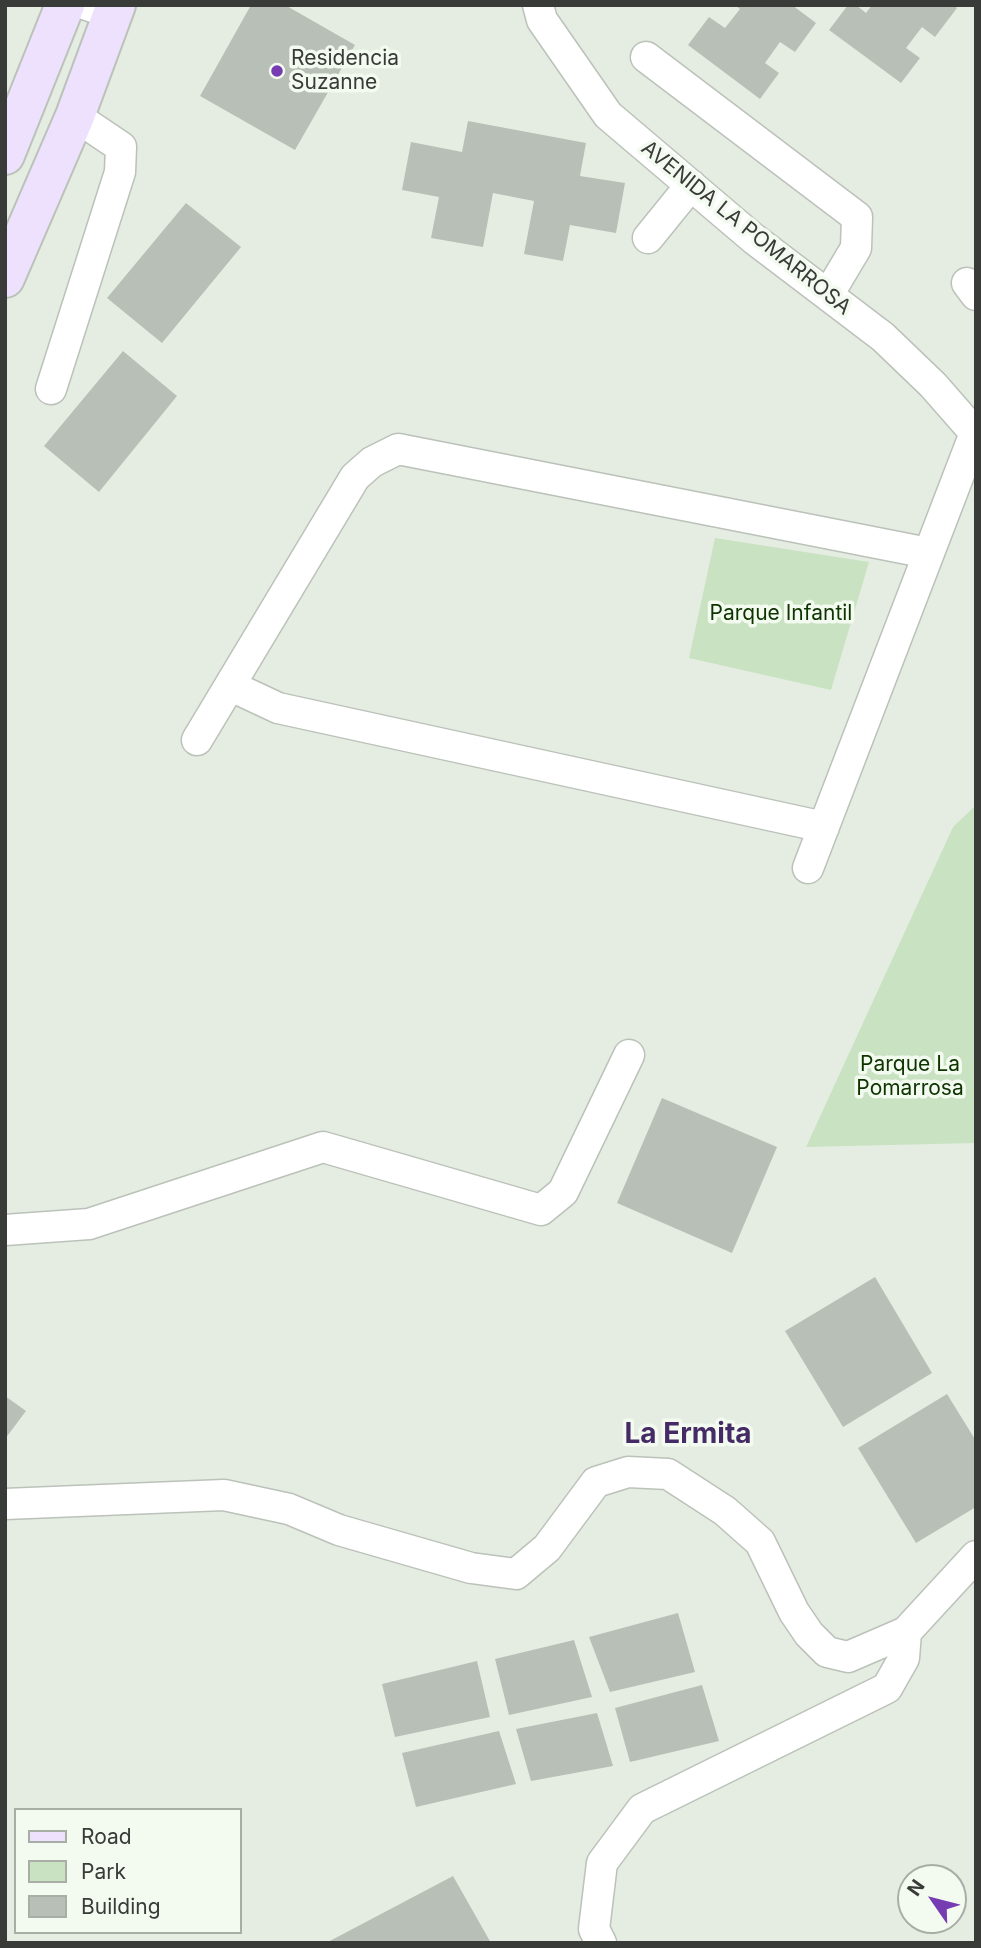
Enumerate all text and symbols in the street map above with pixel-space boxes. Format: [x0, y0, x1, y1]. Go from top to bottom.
place label: Residencia Suzanne [291, 46, 399, 96]
marker: Residencia Suzanne [269, 63, 285, 79]
street label: AVENIDA LA POMARROSA [636, 136, 856, 320]
park label: Parque Infantil [710, 601, 852, 627]
park label: Parque La Pomarrosa [856, 1052, 964, 1102]
district label: La Ermita [624, 1418, 752, 1452]
legend [14, 1808, 242, 1934]
text: Road [81, 1824, 132, 1849]
text: Park [81, 1859, 126, 1884]
north arrow [897, 1864, 967, 1934]
text: N [902, 1875, 930, 1900]
text: Building [81, 1894, 161, 1919]

